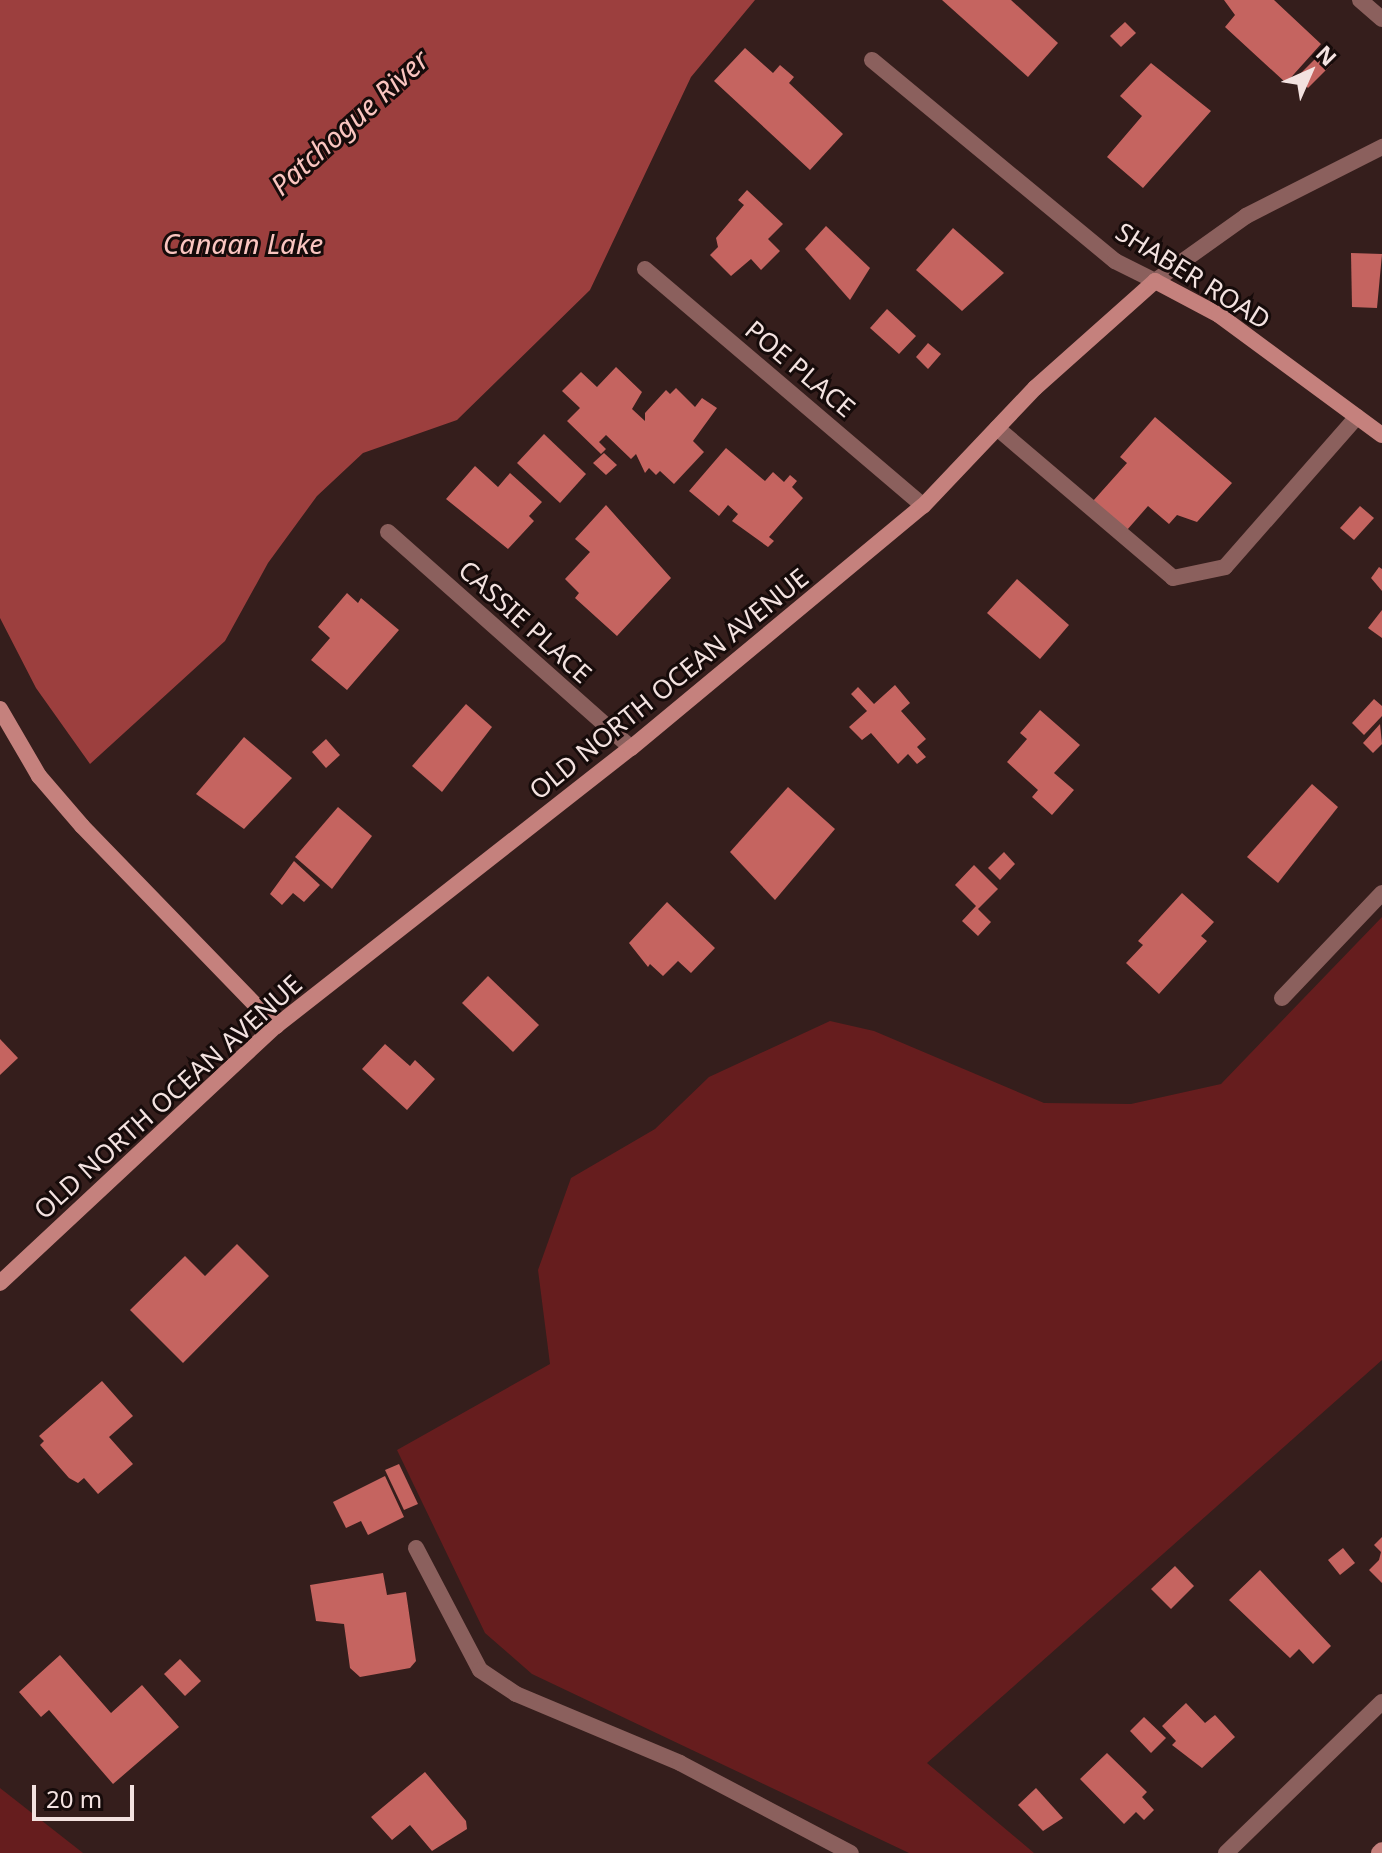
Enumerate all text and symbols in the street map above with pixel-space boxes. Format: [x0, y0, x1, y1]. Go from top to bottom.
north arrow [1270, 32, 1350, 112]
text: N [1310, 38, 1344, 72]
water label: Patchogue River [263, 42, 435, 202]
street label: SHABER ROAD [1110, 216, 1276, 336]
water label: Canaan Lake [163, 226, 323, 260]
street label: POE PLACE [739, 314, 861, 424]
street label: CASSIE PLACE [452, 554, 598, 690]
street label: OLD NORTH OCEAN AVENUE [523, 562, 815, 806]
street label: OLD NORTH OCEAN AVENUE [28, 968, 308, 1226]
scale bar [36, 1769, 138, 1819]
text: 20 m [46, 1782, 102, 1815]

